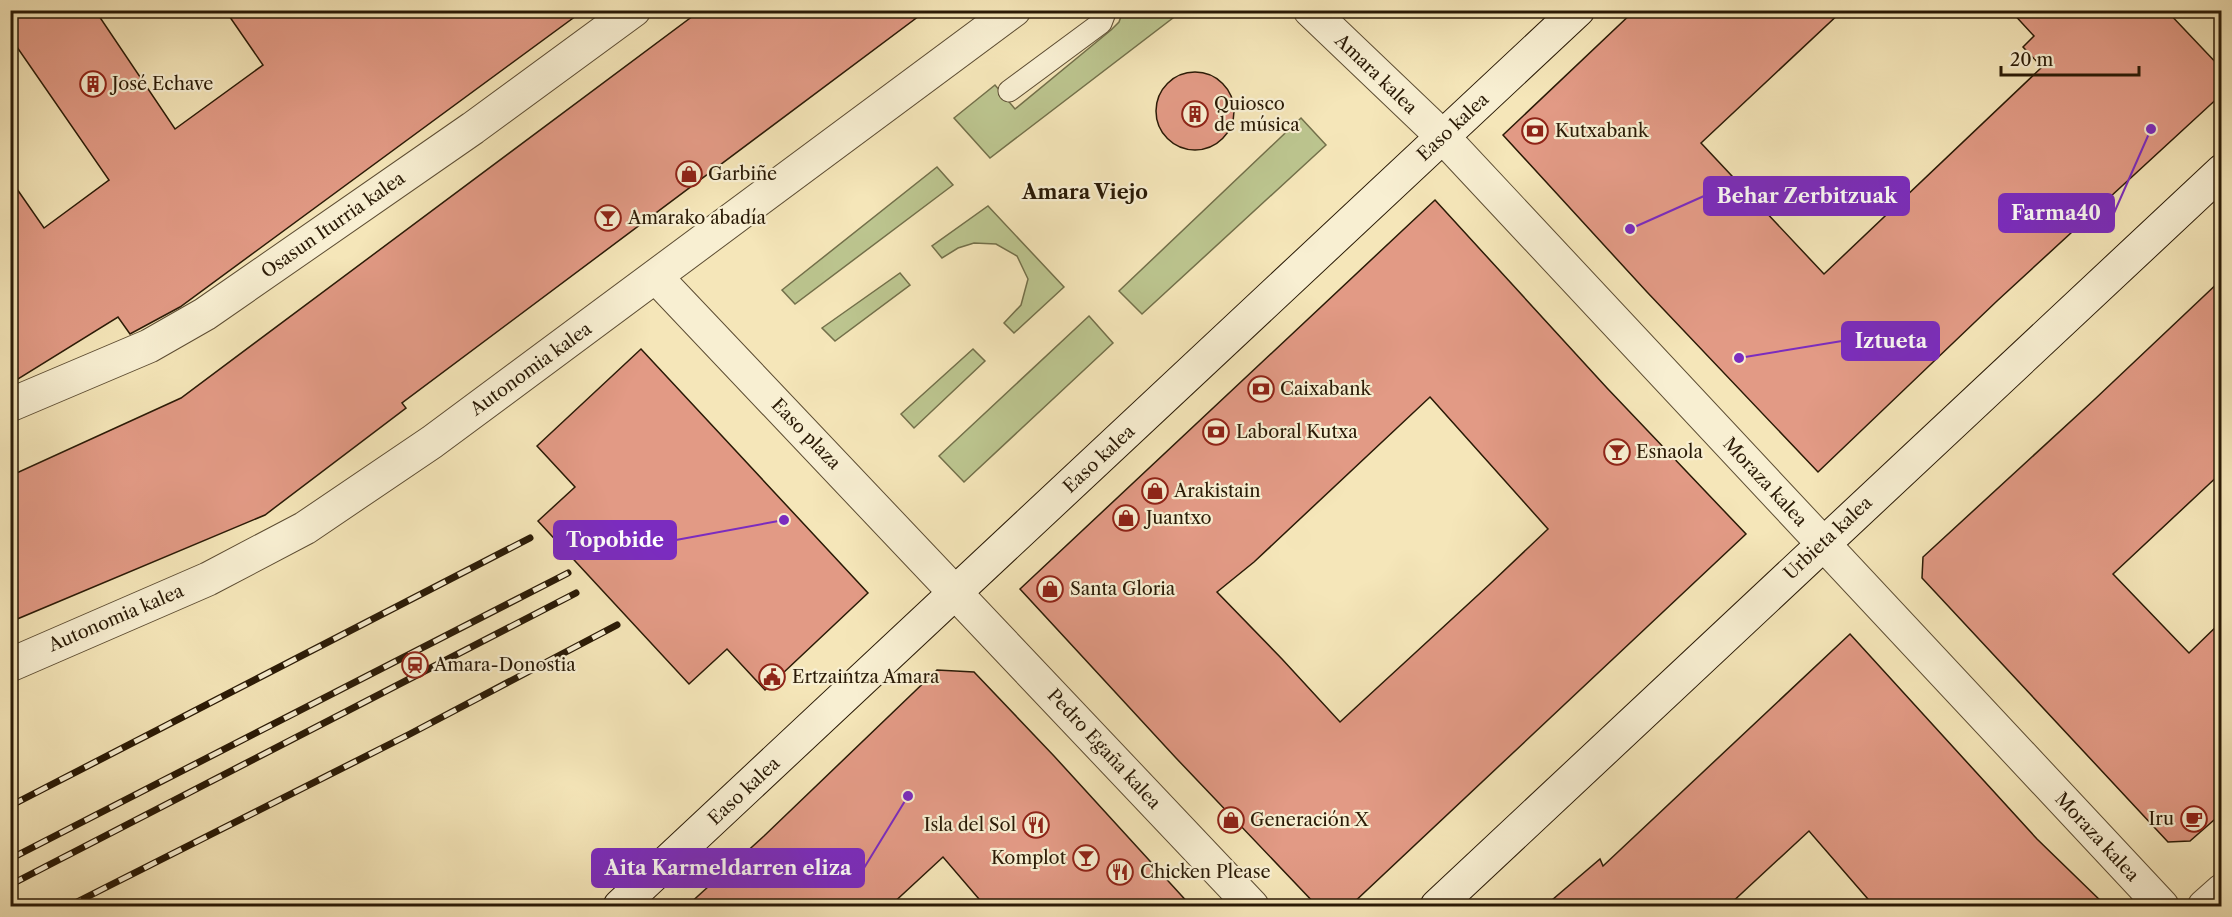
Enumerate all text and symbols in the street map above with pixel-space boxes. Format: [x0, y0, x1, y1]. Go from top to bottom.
street label: Amara kalea [1330, 29, 1422, 119]
scale bar [2001, 39, 2139, 77]
text: 20 m [2010, 49, 2054, 71]
building icon: José Echave [78, 69, 108, 99]
place label: José Echave [109, 73, 213, 95]
street label: Easo kalea [1413, 88, 1494, 166]
place label: Quiosco de música [1214, 93, 1300, 136]
building icon: Quiosco de música [1180, 99, 1210, 129]
bank icon: Kutxabank [1520, 116, 1550, 146]
place label: Kutxabank [1555, 120, 1650, 142]
shop icon: Garbiñe [674, 159, 704, 189]
place label: Garbiñe [708, 163, 777, 185]
street label: Osasun Iturria kalea [257, 167, 409, 283]
callout: Behar Zerbitzuak [1704, 177, 1909, 215]
district label: Amara Viejo [1021, 180, 1148, 204]
text: Behar Zerbitzuak [1717, 184, 1898, 208]
callout: Farma40 [1999, 194, 2114, 232]
text: Farma40 [2011, 201, 2101, 225]
bar icon: Amarako abadía [593, 203, 623, 233]
place label: Amarako abadía [627, 207, 766, 229]
street label: Autonomia kalea [465, 317, 596, 421]
callout: Iztueta [1842, 322, 1939, 360]
text: Iztueta [1855, 329, 1928, 353]
bank icon: Caixabank [1246, 374, 1276, 404]
place label: Caixabank [1280, 378, 1372, 400]
street label: Easo plaza [767, 394, 846, 474]
bank icon: Laboral Kutxa [1201, 417, 1231, 447]
street label: Easo kalea [1059, 420, 1140, 498]
place label: Laboral Kutxa [1236, 421, 1358, 443]
street label: Moraza kalea [1718, 433, 1812, 531]
bar icon: Esnaola [1602, 437, 1632, 467]
place label: Esnaola [1636, 441, 1703, 463]
shop icon: Arakistain [1140, 476, 1170, 506]
place label: Arakistain [1173, 480, 1261, 502]
street label: Urbieta kalea [1779, 491, 1877, 584]
shop icon: Juantxo [1111, 503, 1141, 533]
place label: Juantxo [1143, 507, 1212, 529]
callout: Topobide [554, 521, 676, 559]
text: Topobide [566, 528, 664, 552]
shop icon: Santa Gloria [1035, 574, 1065, 604]
place label: Santa Gloria [1070, 578, 1176, 600]
street label: Autonomia kalea [44, 579, 187, 657]
station icon: Amara-Donostia [400, 650, 430, 680]
place label: Amara-Donostia [433, 654, 576, 676]
public building icon: Ertzaintza Amara [757, 662, 787, 692]
place label: Ertzaintza Amara [792, 666, 940, 688]
street label: Pedro Egaña kalea [1043, 684, 1166, 814]
street label: Easo kalea [704, 752, 785, 830]
street label: Moraza kalea [2050, 788, 2144, 886]
cafe icon: Iru [2179, 804, 2209, 834]
shop icon: Generación X [1216, 805, 1246, 835]
place label: Iru [2149, 808, 2174, 830]
place label: Generación X [1250, 809, 1370, 831]
restaurant icon: Isla del Sol [1021, 810, 1051, 840]
place label: Isla del Sol [924, 814, 1016, 836]
bar icon: Komplot [1071, 843, 1101, 873]
place label: Komplot [991, 847, 1067, 869]
callout: Aita Karmeldarren eliza [592, 849, 864, 887]
text: Aita Karmeldarren eliza [603, 856, 852, 880]
restaurant icon: Chicken Please [1105, 857, 1135, 887]
place label: Chicken Please [1140, 861, 1271, 883]

